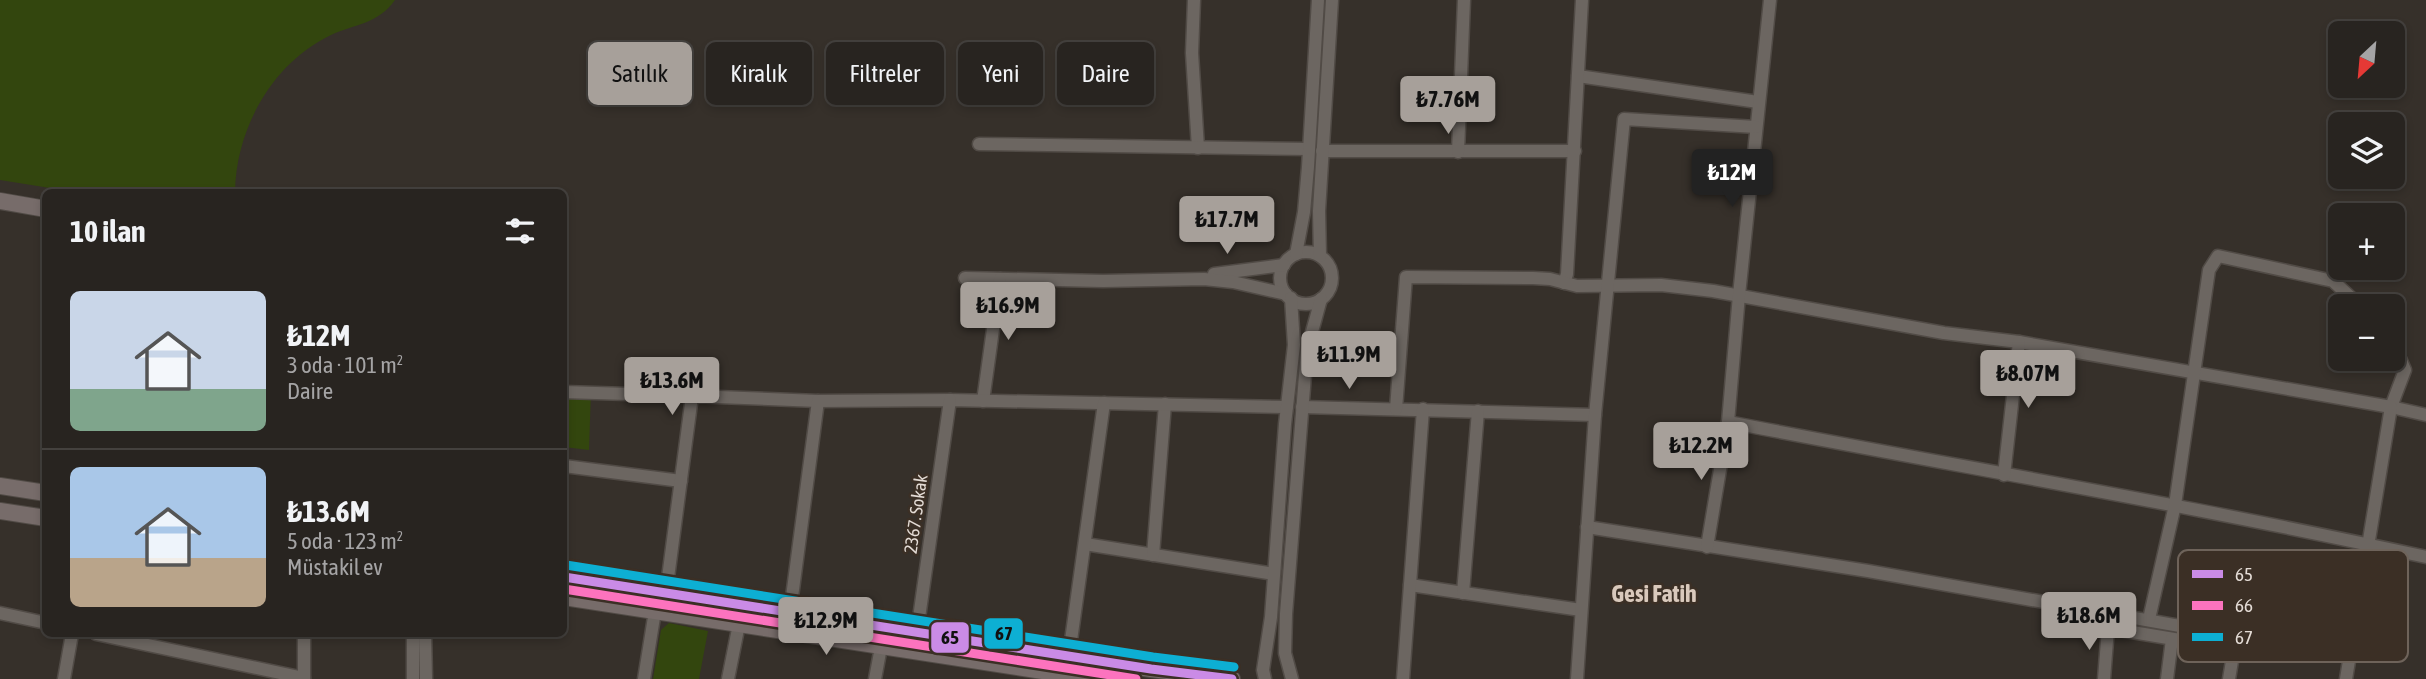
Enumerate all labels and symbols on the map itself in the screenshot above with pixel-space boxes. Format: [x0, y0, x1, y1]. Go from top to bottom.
north arrow [2328, 21, 2404, 98]
pin: ₺7.76M [1391, 76, 1505, 136]
pin: ₺12M [1691, 150, 1773, 209]
pin: ₺17.7M [1170, 196, 1284, 256]
pin: ₺16.9M [951, 282, 1065, 342]
pin: ₺11.9M [1292, 332, 1406, 391]
pin: ₺8.07M [1971, 350, 2085, 410]
pin: ₺13.6M [615, 358, 729, 417]
pin: ₺12.2M [1644, 422, 1758, 482]
street label: 2367. Sokak [900, 473, 931, 555]
legend [2178, 550, 2408, 662]
text: 65 [2235, 563, 2253, 585]
district label: Gesi Fatih [1611, 580, 1697, 607]
pin: ₺18.6M [2032, 592, 2146, 652]
text: 66 [2235, 594, 2253, 616]
pin: ₺12.9M [769, 598, 883, 657]
line badge: 67 [983, 617, 1024, 650]
line badge: 65 [930, 621, 970, 654]
text: 67 [995, 622, 1013, 644]
text: 65 [941, 626, 959, 648]
text: 67 [2235, 626, 2253, 648]

